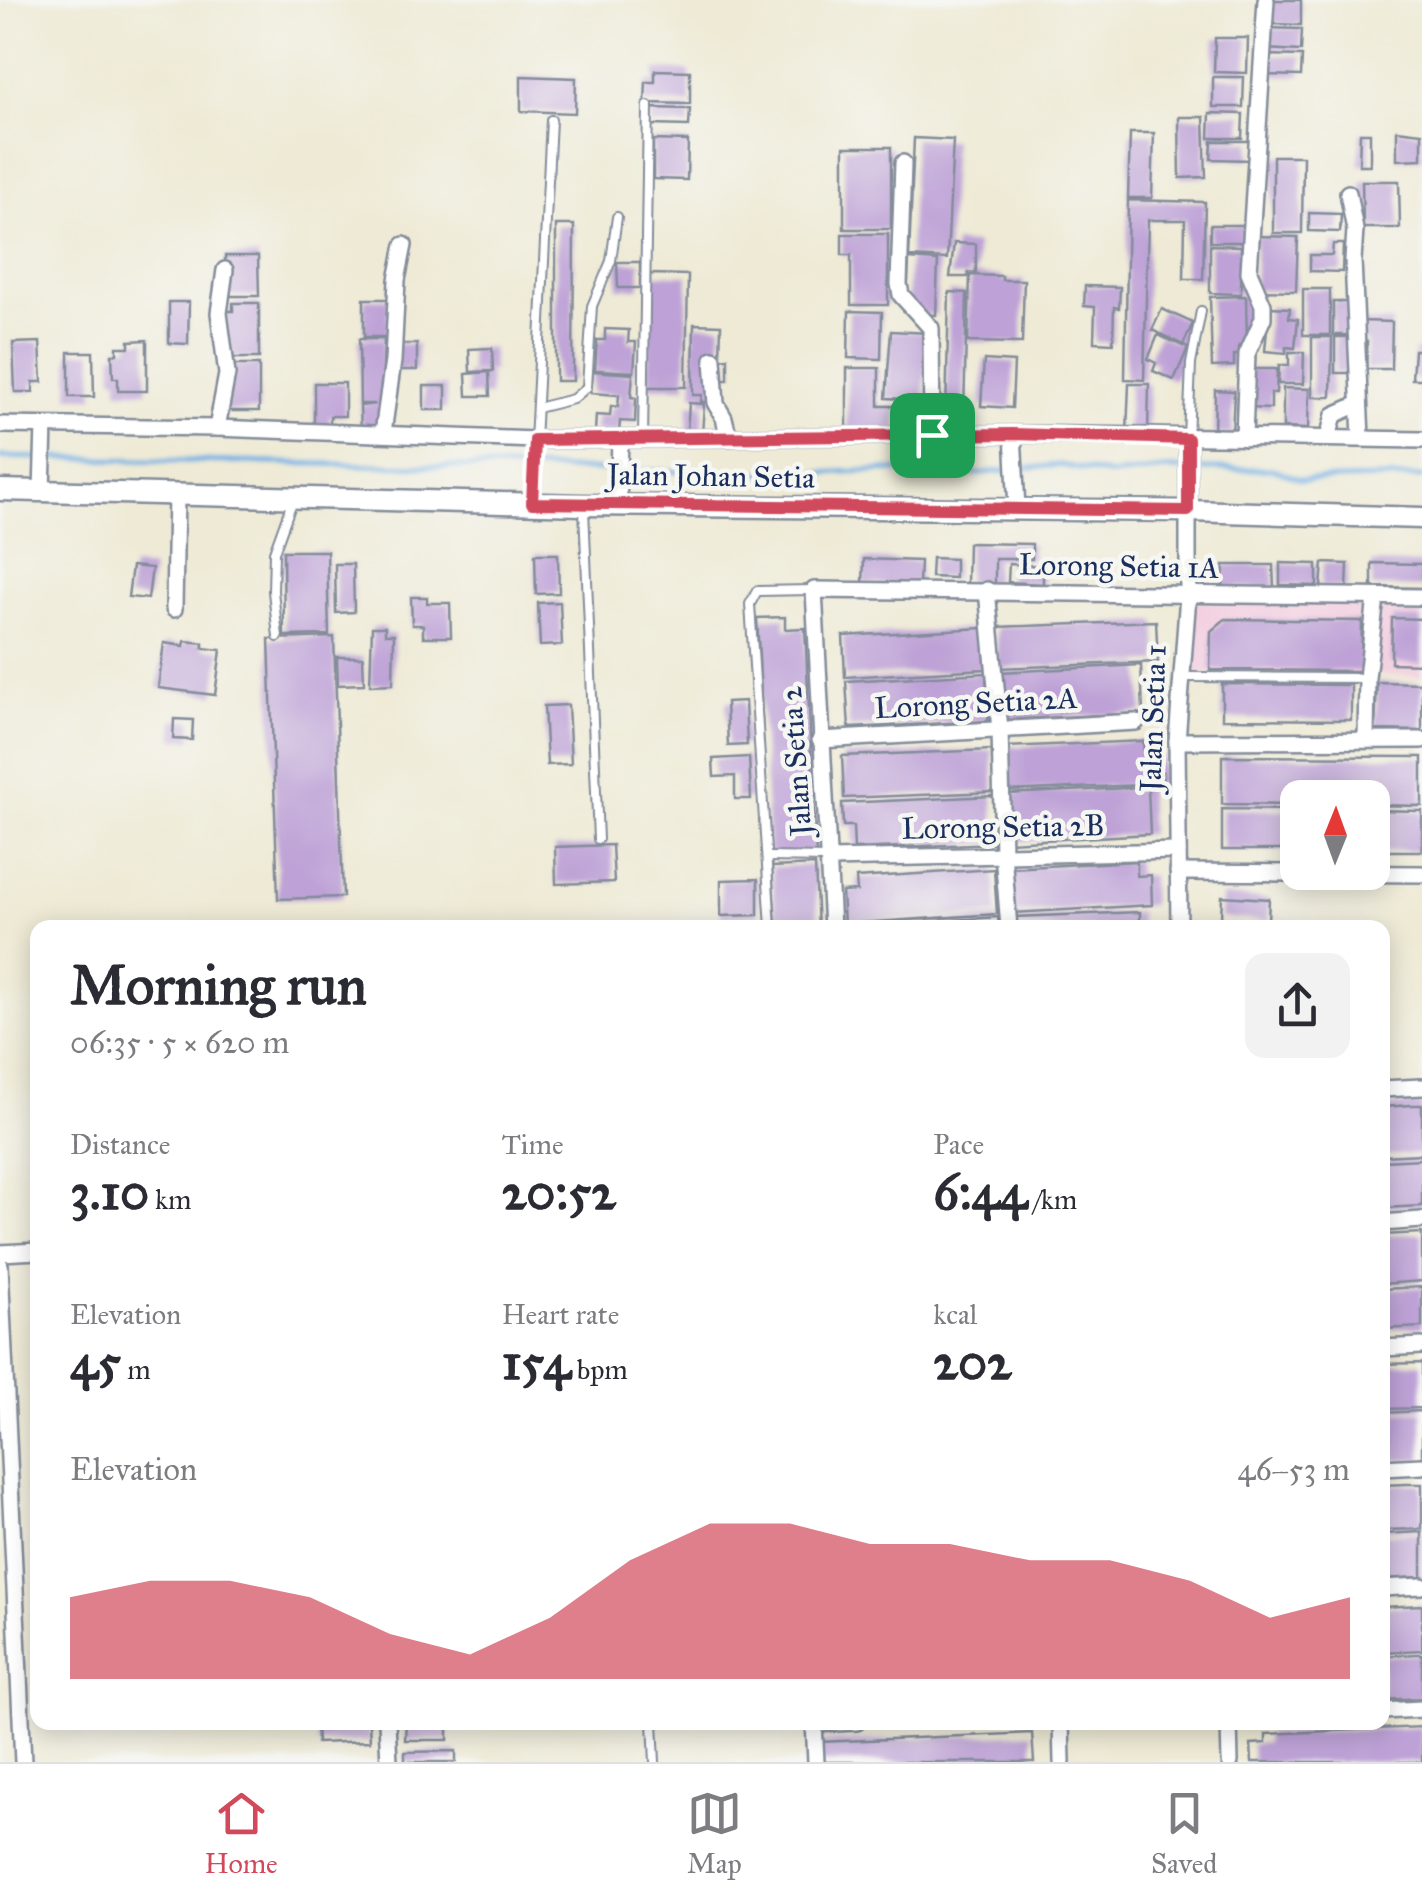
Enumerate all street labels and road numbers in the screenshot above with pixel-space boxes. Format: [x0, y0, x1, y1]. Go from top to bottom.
street label: Jalan Johan Setia [604, 456, 815, 496]
street label: Lorong Setia 1A [1019, 546, 1219, 586]
street label: Jalan Setia 1 [1132, 644, 1174, 795]
street label: Lorong Setia 2A [874, 680, 1078, 726]
street label: Jalan Setia 2 [773, 685, 819, 840]
street label: Lorong Setia 2B [901, 807, 1105, 847]

